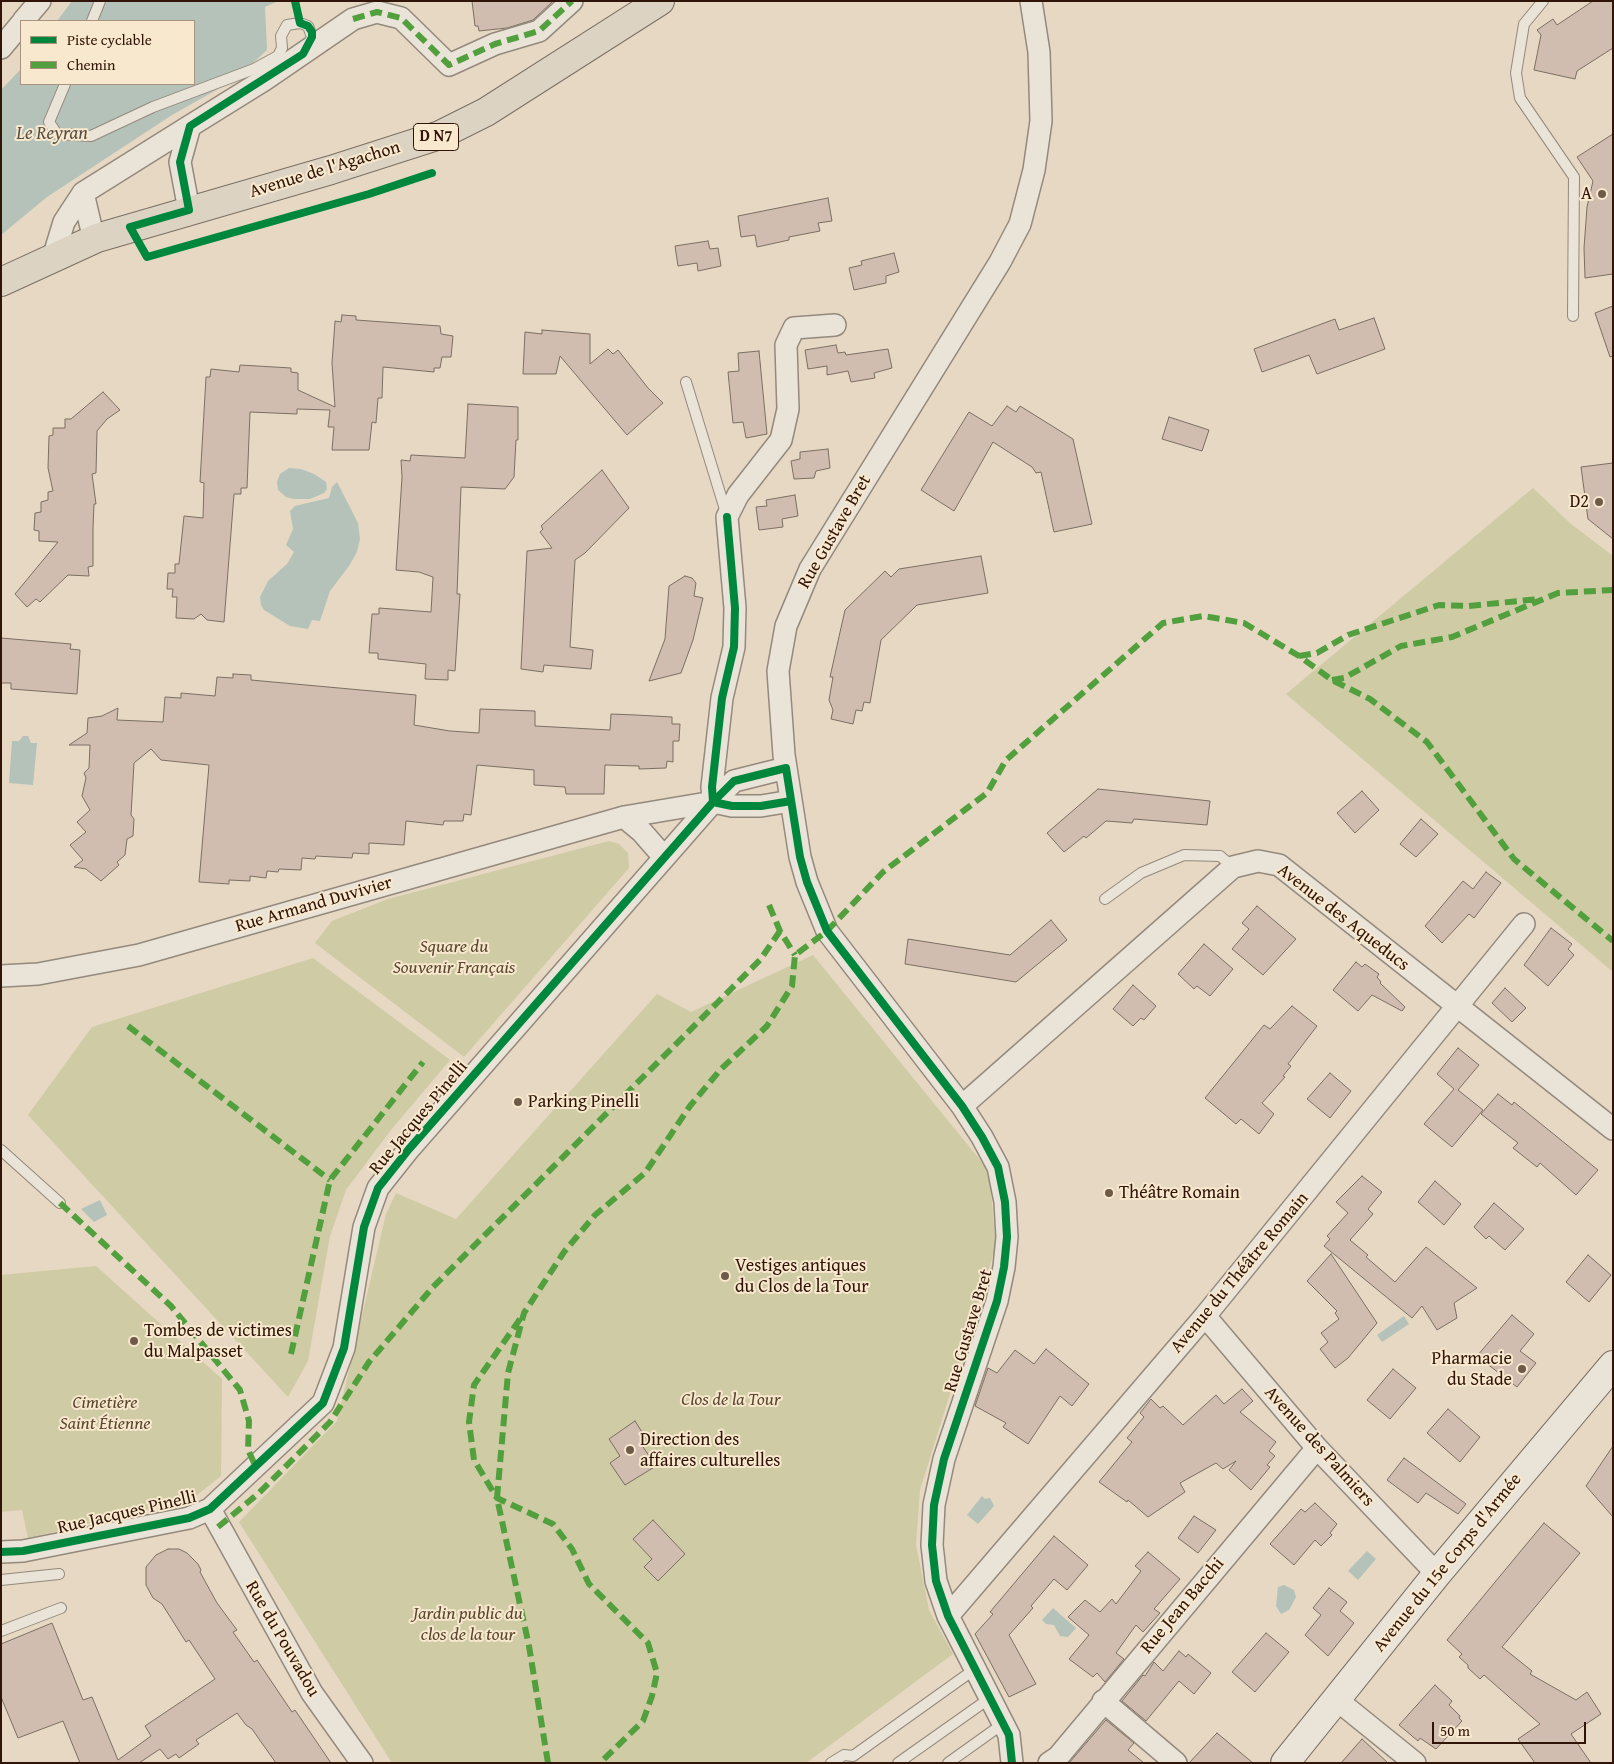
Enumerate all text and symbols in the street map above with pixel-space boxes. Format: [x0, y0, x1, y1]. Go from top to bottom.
legend [20, 20, 195, 85]
text: Piste cyclable [67, 29, 152, 50]
text: Chemin [67, 54, 116, 75]
water label: Le Reyran [16, 123, 88, 145]
road number: D N7 [414, 124, 458, 150]
street label: Avenue de l'Agachon [247, 137, 403, 203]
place label: A [1581, 183, 1592, 205]
marker: A [1596, 188, 1608, 200]
street label: Rue Gustave Bret [794, 471, 876, 593]
place label: D2 [1569, 491, 1589, 513]
marker: D2 [1593, 496, 1605, 508]
street label: Avenue des Aqueducs [1273, 860, 1413, 976]
street label: Rue Armand Duvivier [233, 872, 395, 938]
park label: Square du Souvenir Français [393, 936, 515, 979]
street label: Rue Jacques Pinelli [365, 1057, 473, 1179]
place label: Parking Pinelli [528, 1091, 639, 1113]
marker: Parking Pinelli [512, 1096, 524, 1108]
place label: Théâtre Romain [1119, 1182, 1240, 1204]
marker: Théâtre Romain [1103, 1187, 1115, 1199]
street label: Avenue du Théâtre Romain [1166, 1188, 1314, 1358]
place label: Vestiges antiques du Clos de la Tour [735, 1255, 869, 1298]
street label: Rue Gustave Bret [940, 1267, 998, 1395]
marker: Vestiges antiques du Clos de la Tour [719, 1270, 731, 1282]
place label: Tombes de victimes du Malpasset [144, 1320, 292, 1362]
marker: Tombes de victimes du Malpasset [128, 1335, 140, 1347]
place label: Pharmacie du Stade [1432, 1348, 1512, 1390]
marker: Pharmacie du Stade [1516, 1363, 1528, 1375]
street label: Avenue des Palmiers [1259, 1382, 1379, 1512]
park label: Clos de la Tour [681, 1389, 781, 1411]
park label: Cimetière Saint Étienne [60, 1392, 150, 1435]
place label: Direction des affaires culturelles [640, 1429, 780, 1472]
marker: Direction des affaires culturelles [624, 1444, 636, 1456]
street label: Avenue du 15e Corps d'Armée [1369, 1469, 1527, 1657]
street label: Rue Jacques Pinelli [55, 1487, 199, 1539]
street label: Rue Jean Bacchi [1137, 1554, 1229, 1658]
street label: Rue du Pouvadou [240, 1577, 324, 1701]
park label: Jardin public du clos de la tour [413, 1603, 523, 1646]
scale bar [1434, 1712, 1588, 1744]
text: 50 m [1440, 1720, 1470, 1741]

